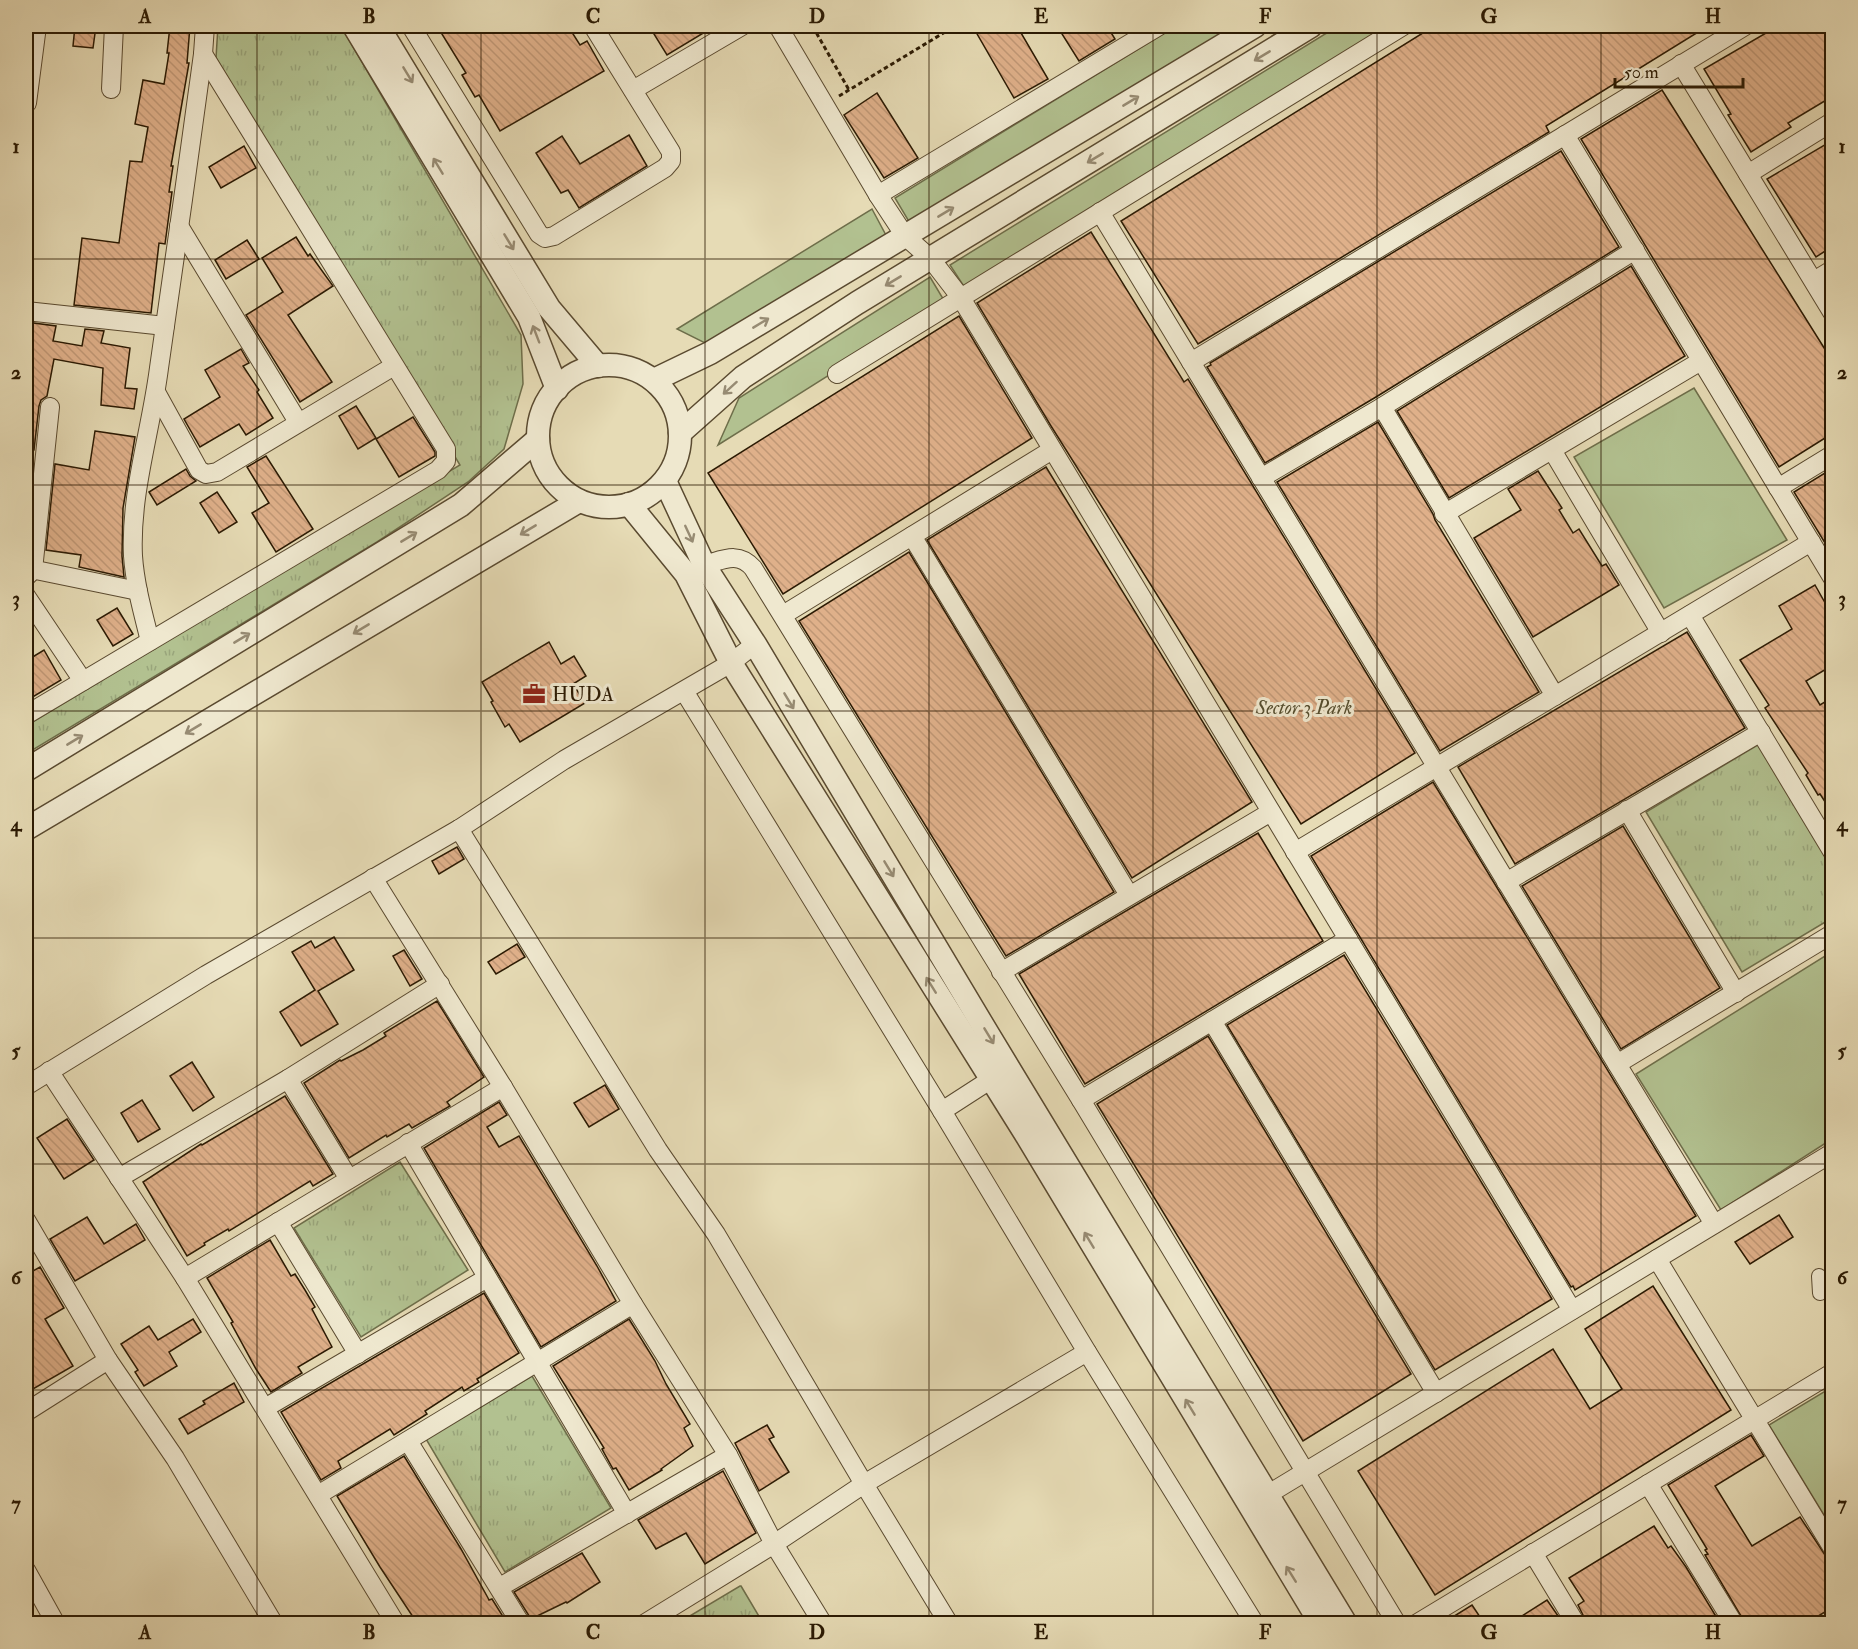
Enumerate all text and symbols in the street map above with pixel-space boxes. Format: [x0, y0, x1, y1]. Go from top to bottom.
text: A [138, 4, 152, 29]
text: B [362, 4, 376, 29]
text: C [586, 4, 600, 29]
text: D [809, 4, 825, 29]
text: E [1034, 4, 1049, 29]
text: F [1259, 4, 1272, 29]
text: G [1481, 4, 1498, 29]
text: H [1705, 4, 1721, 29]
one-way arrow [1254, 51, 1271, 63]
scale bar [1615, 51, 1742, 89]
text: 50 m [1624, 61, 1659, 84]
one-way arrow [402, 67, 414, 84]
one-way arrow [1122, 94, 1139, 106]
text: 1 [12, 134, 20, 159]
text: 1 [1838, 134, 1846, 159]
one-way arrow [1087, 152, 1104, 164]
one-way arrow [432, 158, 444, 175]
one-way arrow [937, 206, 954, 218]
one-way arrow [504, 233, 516, 250]
one-way arrow [885, 276, 902, 288]
one-way arrow [752, 317, 769, 329]
one-way arrow [530, 325, 541, 344]
text: 2 [11, 360, 21, 385]
text: 2 [1837, 360, 1847, 385]
one-way arrow [723, 381, 738, 395]
one-way arrow [520, 524, 537, 536]
one-way arrow [684, 524, 696, 542]
one-way arrow [400, 531, 417, 543]
text: 3 [12, 586, 20, 611]
text: 3 [1838, 586, 1846, 611]
one-way arrow [353, 624, 370, 636]
one-way arrow [233, 632, 250, 644]
office icon: HUDA [521, 681, 547, 707]
place label: HUDA [552, 682, 614, 707]
one-way arrow [783, 692, 795, 709]
park label: Sector 3 Park [1255, 695, 1352, 720]
one-way arrow [185, 723, 202, 735]
one-way arrow [66, 733, 83, 745]
text: 4 [10, 812, 23, 837]
text: 4 [1836, 812, 1849, 837]
one-way arrow [883, 860, 895, 877]
one-way arrow [925, 977, 937, 994]
one-way arrow [984, 1027, 996, 1044]
text: 5 [12, 1038, 22, 1063]
text: 5 [1838, 1038, 1848, 1063]
one-way arrow [1083, 1232, 1095, 1249]
text: 6 [11, 1265, 23, 1290]
text: 6 [1837, 1265, 1849, 1290]
one-way arrow [1183, 1399, 1195, 1416]
text: 7 [11, 1491, 21, 1516]
text: 7 [1837, 1491, 1847, 1516]
one-way arrow [1284, 1566, 1296, 1583]
text: A [138, 1620, 152, 1645]
text: B [362, 1620, 376, 1645]
text: C [586, 1620, 600, 1645]
text: D [809, 1620, 825, 1645]
text: E [1034, 1620, 1049, 1645]
text: F [1259, 1620, 1272, 1645]
text: G [1481, 1620, 1498, 1645]
text: H [1705, 1620, 1721, 1645]

